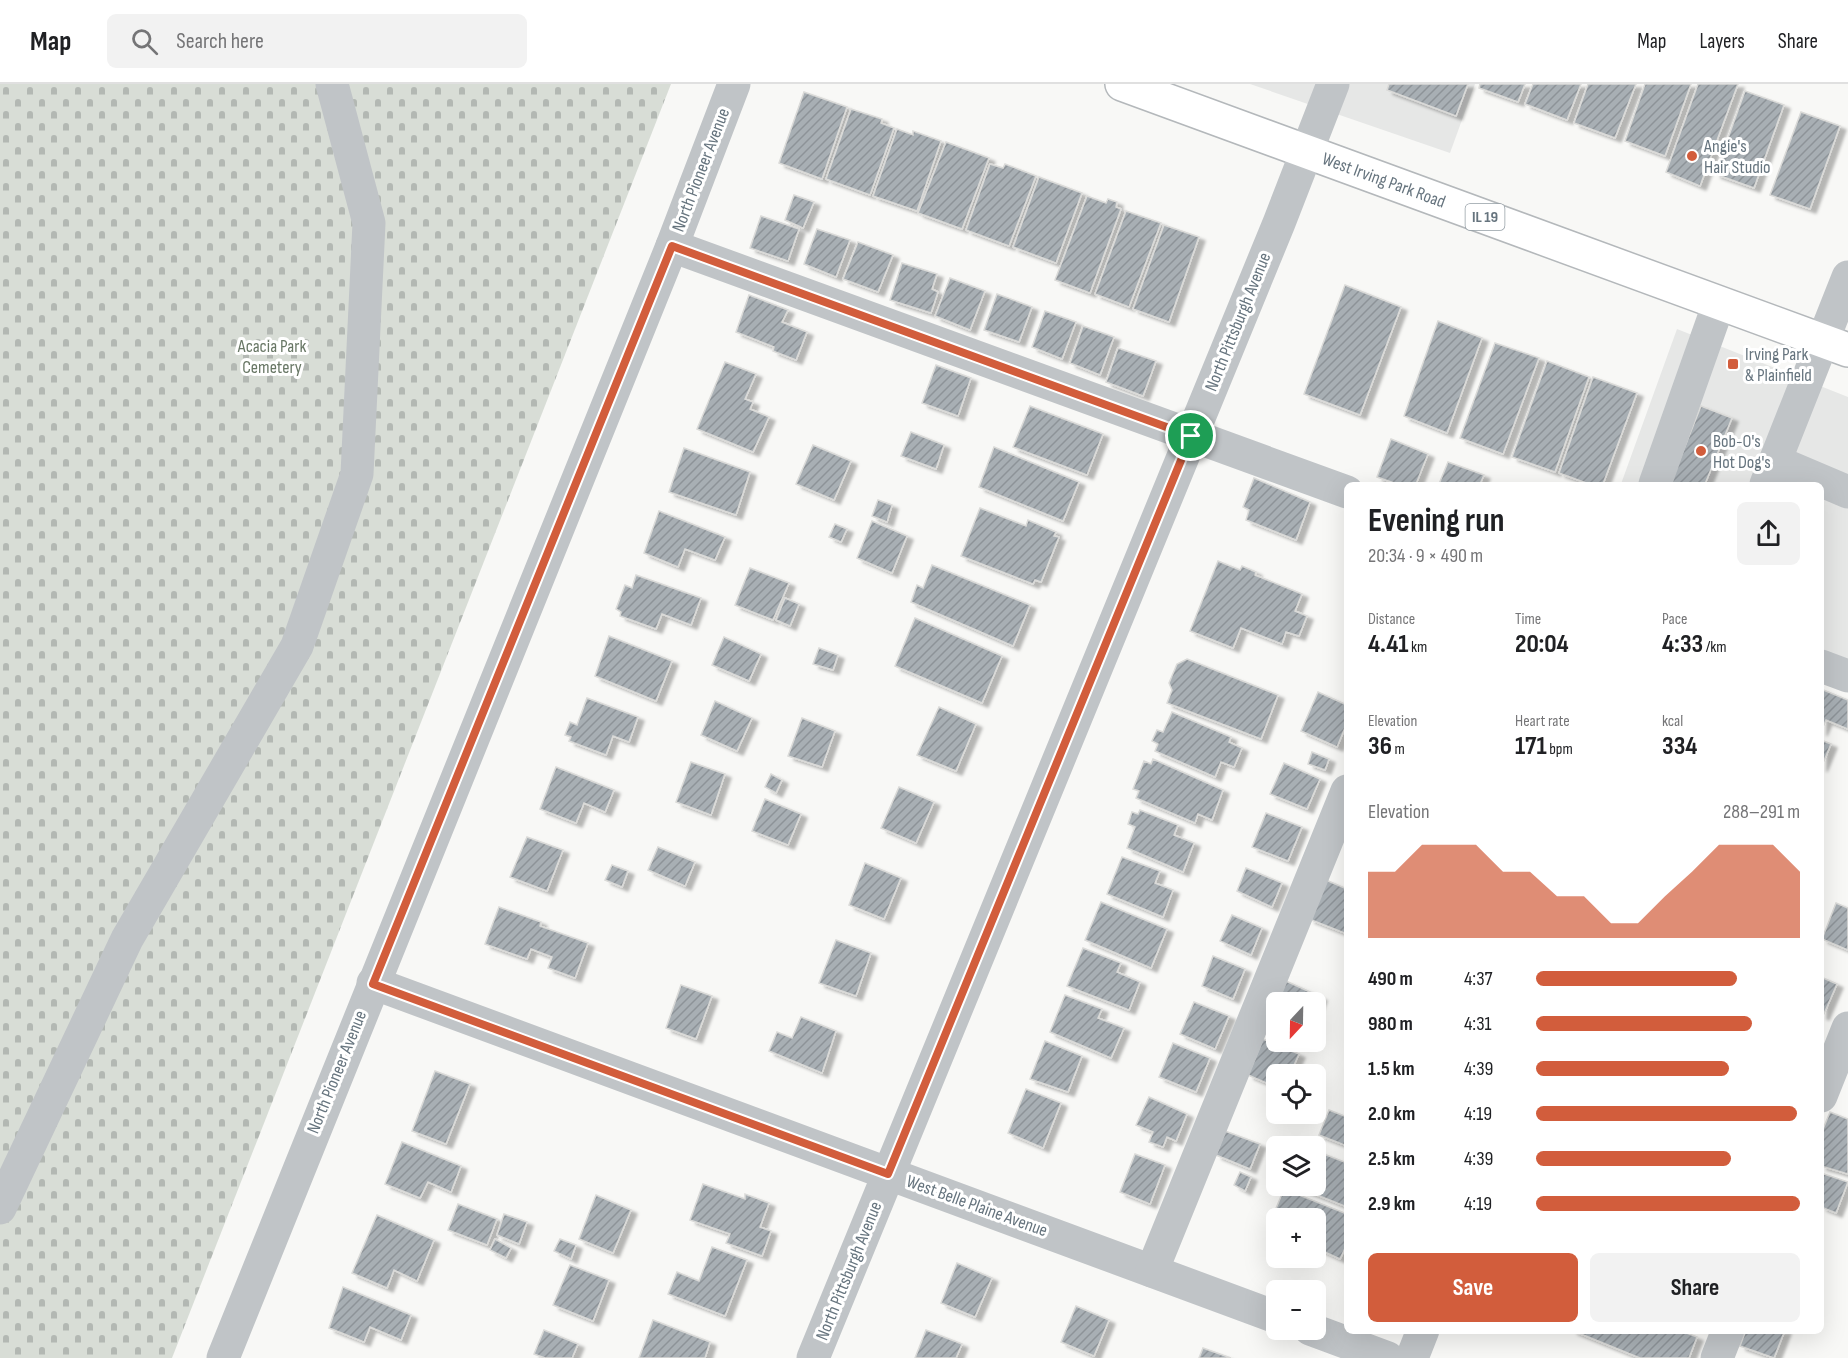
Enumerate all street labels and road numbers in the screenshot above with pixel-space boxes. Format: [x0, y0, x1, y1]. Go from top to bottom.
street label: North Pioneer Avenue [668, 105, 734, 235]
street label: West Irving Park Road [1319, 148, 1449, 212]
road number: IL 19 [1466, 204, 1504, 230]
street label: North Pittsburgh Avenue [1201, 250, 1275, 394]
street label: North Pioneer Avenue [303, 1007, 371, 1137]
street label: West Belle Plaine Avenue [904, 1171, 1050, 1241]
street label: North Pittsburgh Avenue [812, 1199, 886, 1343]

